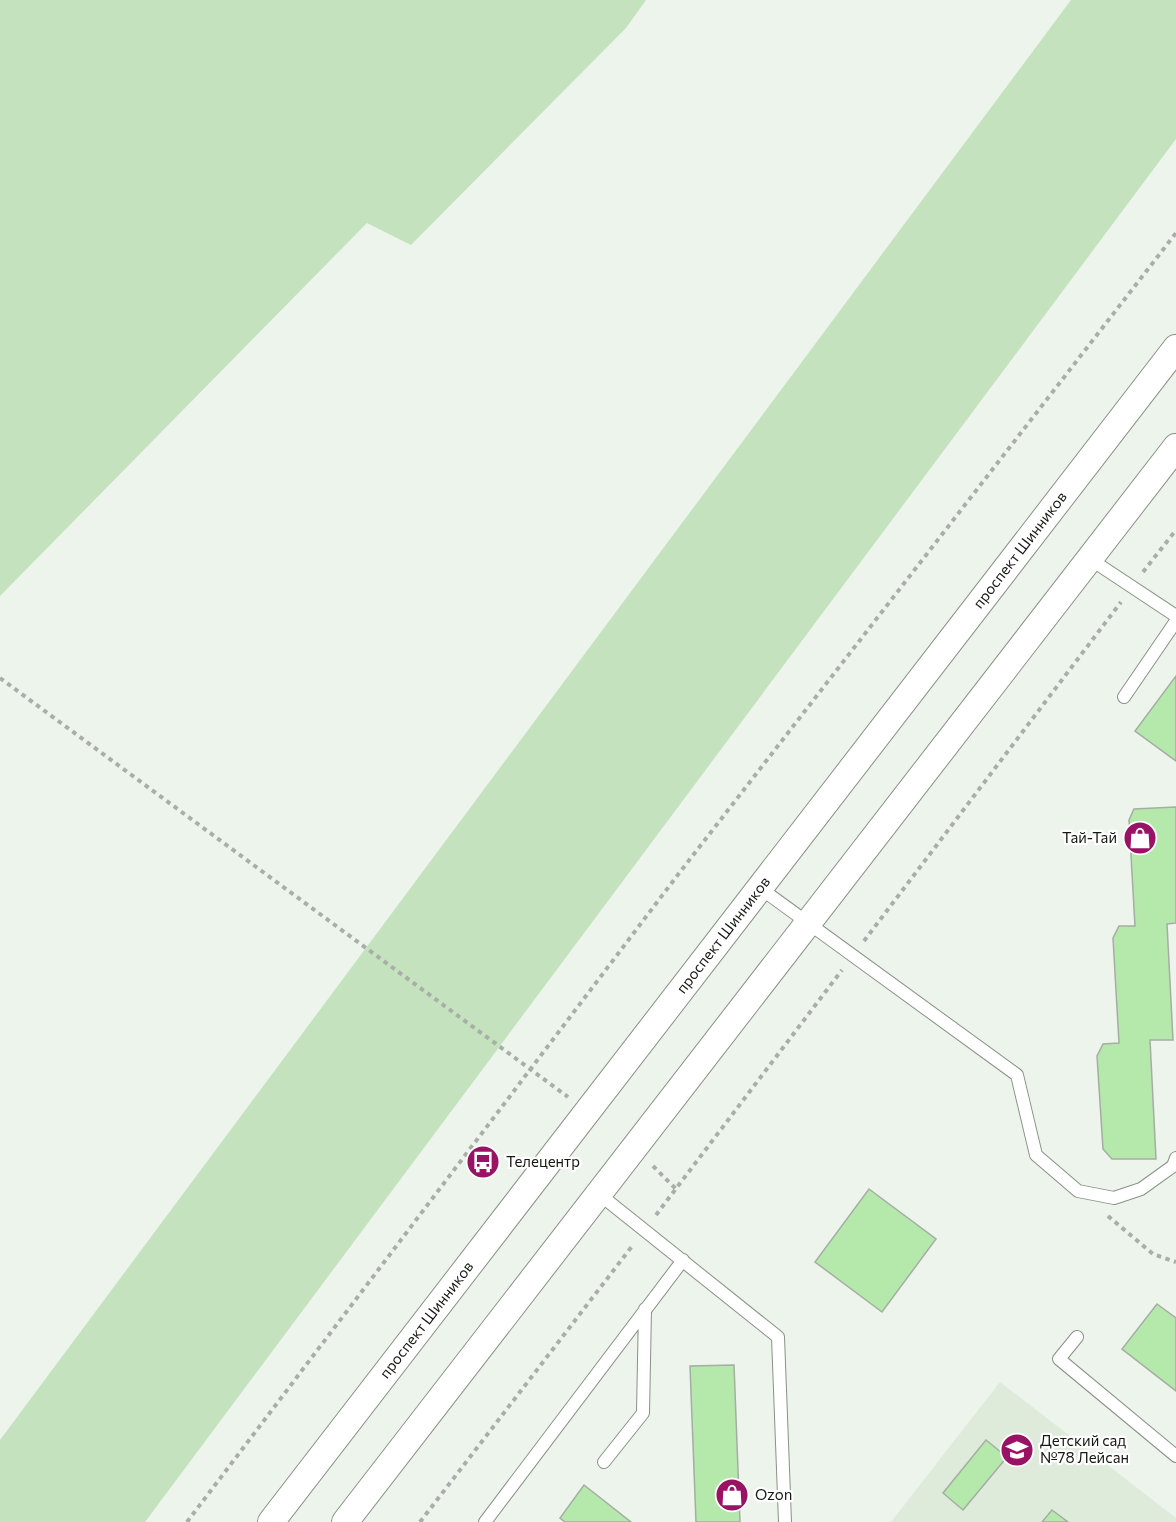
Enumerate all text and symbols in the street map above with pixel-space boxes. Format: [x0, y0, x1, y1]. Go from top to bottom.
street label: проспект Шинников [969, 488, 1070, 612]
shop icon: Тай-Тай [1122, 820, 1158, 856]
place label: Тай-Тай [1062, 828, 1117, 846]
street label: проспект Шинников [672, 872, 773, 997]
bus stop icon: Телецентр [465, 1144, 501, 1180]
place label: Телецентр [506, 1152, 580, 1170]
street label: проспект Шинников [375, 1257, 477, 1381]
place label: Детский сад №78 Лейсан [1040, 1431, 1129, 1466]
school or university icon: Детский сад №78 Лейсан [999, 1432, 1035, 1468]
shop icon: Ozon [714, 1477, 750, 1513]
place label: Ozon [755, 1485, 792, 1503]

